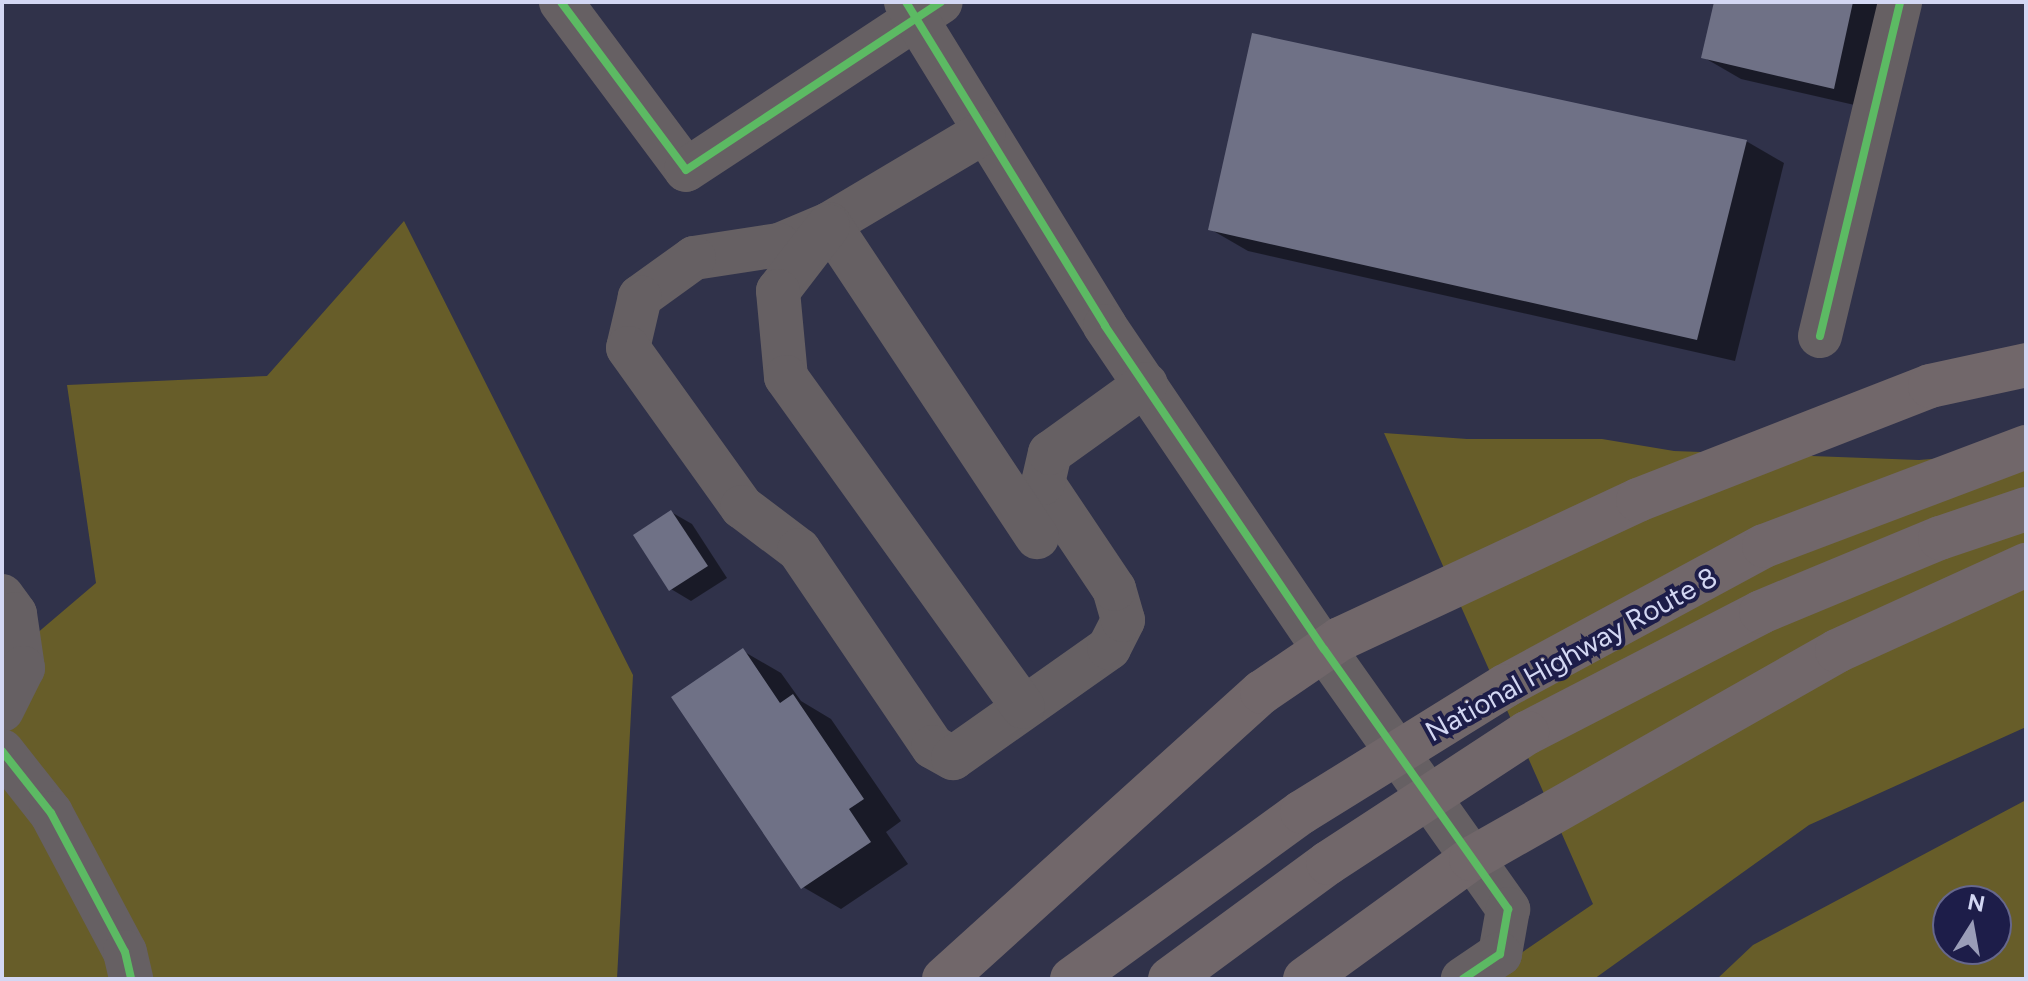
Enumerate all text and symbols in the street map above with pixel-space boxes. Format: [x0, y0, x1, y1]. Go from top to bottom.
street label: National Highway Route 8 [1419, 560, 1723, 748]
north arrow [1932, 885, 2012, 965]
text: N [1965, 888, 1987, 918]

